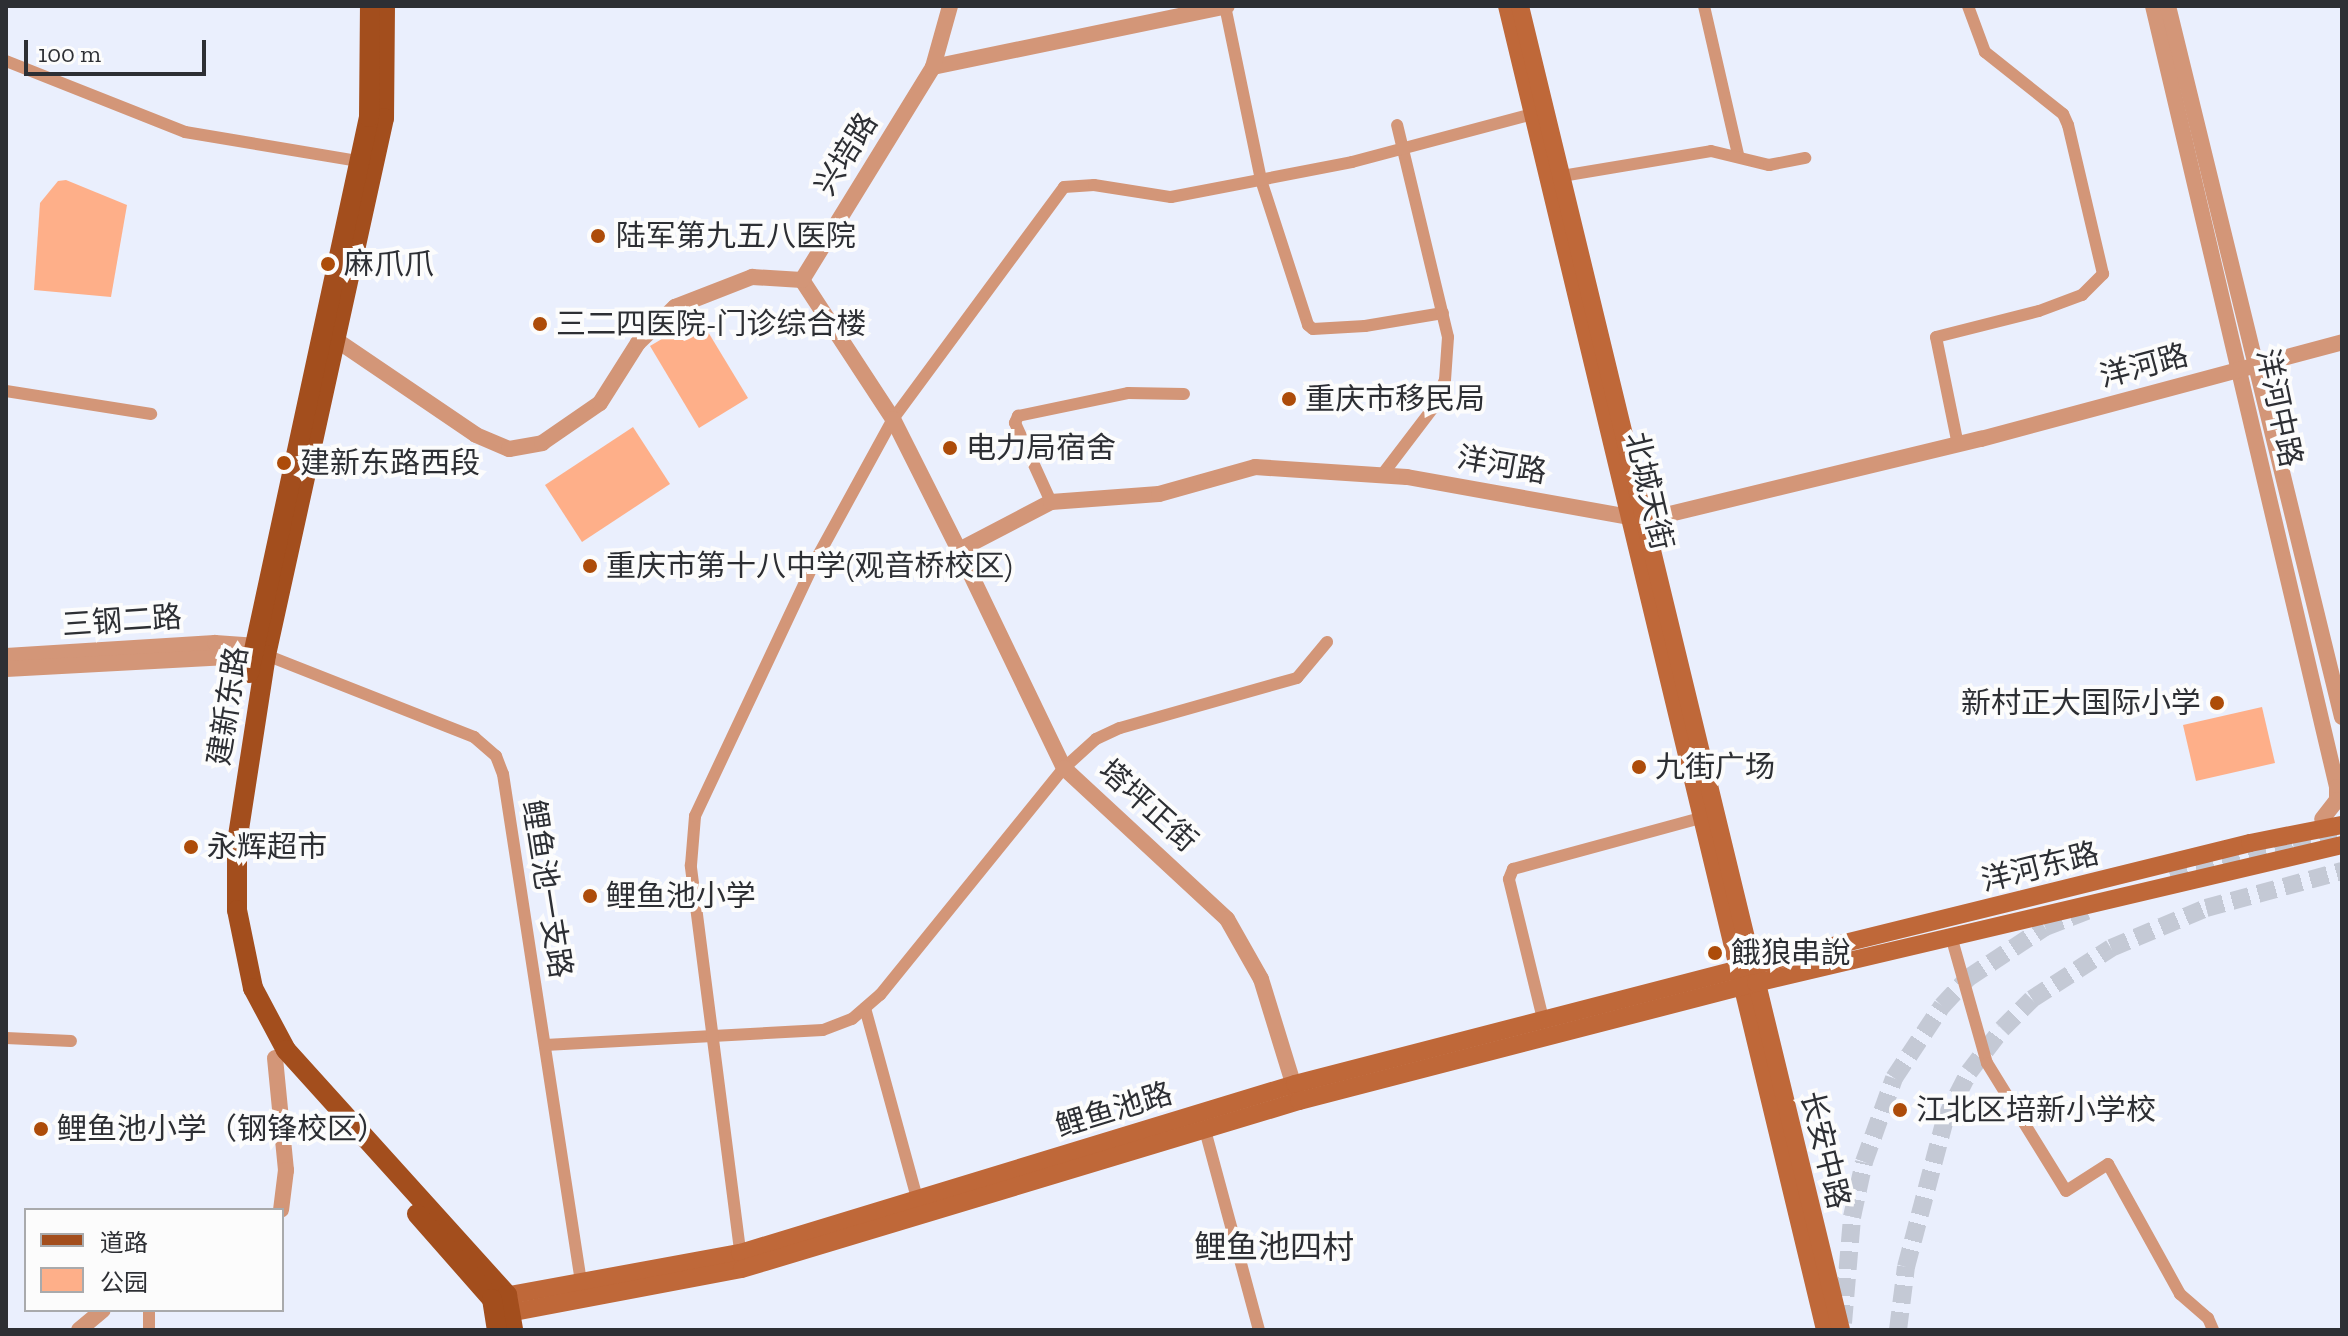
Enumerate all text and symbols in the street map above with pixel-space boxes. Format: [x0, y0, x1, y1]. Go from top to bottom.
scale bar [28, 24, 210, 74]
text: 100 m [38, 39, 101, 68]
street label: 兴培路 [807, 106, 885, 202]
place label: 陆军第九五八医院 [616, 218, 856, 254]
marker: 陆军第九五八医院 [587, 225, 609, 247]
place label: 麻爪爪 [344, 246, 434, 282]
marker: 麻爪爪 [319, 255, 337, 273]
place label: 三二四医院-门诊综合楼 [556, 306, 866, 342]
marker: 三二四医院-门诊综合楼 [531, 315, 549, 333]
street label: 洋河路 [2096, 337, 2192, 395]
street label: 洋河中路 [2249, 346, 2309, 470]
place label: 重庆市移民局 [1305, 381, 1485, 417]
marker: 重庆市移民局 [1280, 390, 1298, 408]
street label: 北城天街 [1618, 428, 1680, 554]
place label: 电力局宿舍 [966, 430, 1116, 466]
marker: 电力局宿舍 [941, 439, 959, 457]
street label: 洋河路 [1455, 439, 1549, 491]
place label: 建新东路西段 [300, 445, 480, 481]
marker: 建新东路西段 [275, 454, 293, 472]
place label: 重庆市第十八中学(观音桥校区) [606, 548, 1012, 584]
marker: 重庆市第十八中学(观音桥校区) [581, 557, 599, 575]
street label: 三钢二路 [61, 599, 183, 643]
street label: 建新东路 [201, 644, 255, 768]
place label: 新村正大国际小学 [1961, 685, 2201, 721]
marker: 新村正大国际小学 [2208, 694, 2226, 712]
place label: 九街广场 [1655, 749, 1775, 785]
street label: 塔坪正街 [1091, 752, 1205, 860]
marker: 九街广场 [1630, 758, 1648, 776]
street label: 鲤鱼池一支路 [515, 797, 579, 981]
place label: 永辉超市 [207, 829, 327, 865]
street label: 洋河东路 [1977, 835, 2103, 899]
marker: 永辉超市 [182, 838, 200, 856]
place label: 鲤鱼池小学 [606, 878, 756, 914]
marker: 鲤鱼池小学 [581, 887, 599, 905]
place label: 餓狼串說 [1731, 935, 1851, 971]
marker: 餓狼串說 [1706, 944, 1724, 962]
street label: 鲤鱼池路 [1051, 1075, 1177, 1145]
street label: 长安中路 [1793, 1087, 1857, 1213]
place label: 江北区培新小学校 [1916, 1092, 2156, 1128]
marker: 江北区培新小学校 [1891, 1101, 1909, 1119]
place label: 鲤鱼池小学（钢锋校区） [57, 1111, 387, 1147]
marker: 鲤鱼池小学（钢锋校区） [32, 1120, 50, 1138]
legend [24, 1208, 284, 1312]
text: 道路 [100, 1228, 148, 1257]
district label: 鲤鱼池四村 [1194, 1228, 1354, 1266]
text: 公园 [100, 1268, 148, 1297]

